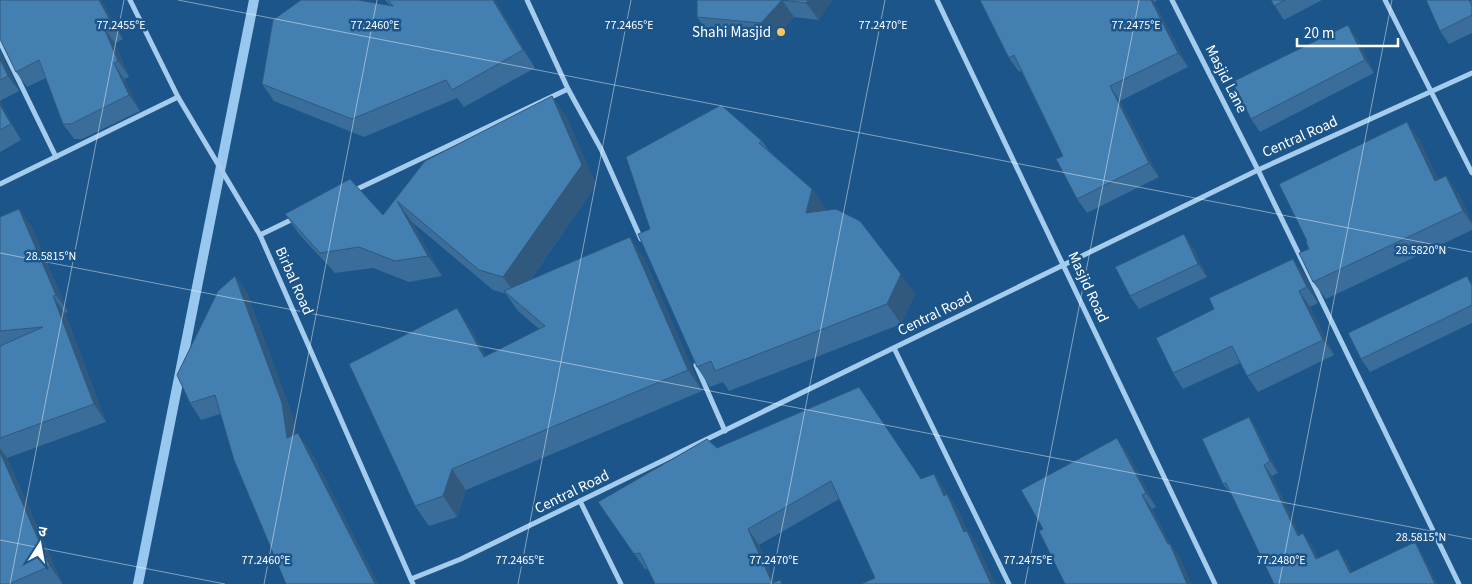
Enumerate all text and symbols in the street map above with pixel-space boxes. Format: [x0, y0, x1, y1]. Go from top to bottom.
scale bar [1297, 15, 1398, 47]
text: 77.2455°E [96, 17, 146, 34]
text: 77.2460°E [350, 17, 400, 34]
text: 77.2465°E [604, 17, 654, 34]
text: 77.2470°E [858, 17, 908, 34]
text: 77.2475°E [1111, 17, 1161, 34]
place label: Shahi Masjid [692, 22, 771, 43]
text: 20 m [1304, 23, 1334, 44]
marker: Shahi Masjid [775, 26, 787, 38]
street label: Masjid Lane [1200, 41, 1252, 117]
street label: Central Road [1259, 111, 1341, 163]
text: 28.5820°N [1396, 242, 1446, 259]
street label: Birbal Road [270, 244, 318, 318]
text: 28.5815°N [26, 248, 76, 265]
street label: Masjid Road [1062, 248, 1114, 326]
street label: Central Road [894, 287, 976, 341]
street label: Central Road [531, 465, 613, 519]
north arrow [15, 519, 65, 569]
text: उ [36, 522, 49, 543]
text: 28.5815°N [1396, 529, 1446, 546]
text: 77.2460°E [241, 552, 291, 569]
text: 77.2465°E [495, 552, 545, 569]
text: 77.2470°E [749, 552, 799, 569]
text: 77.2475°E [1003, 552, 1053, 569]
text: 77.2480°E [1256, 552, 1306, 569]

